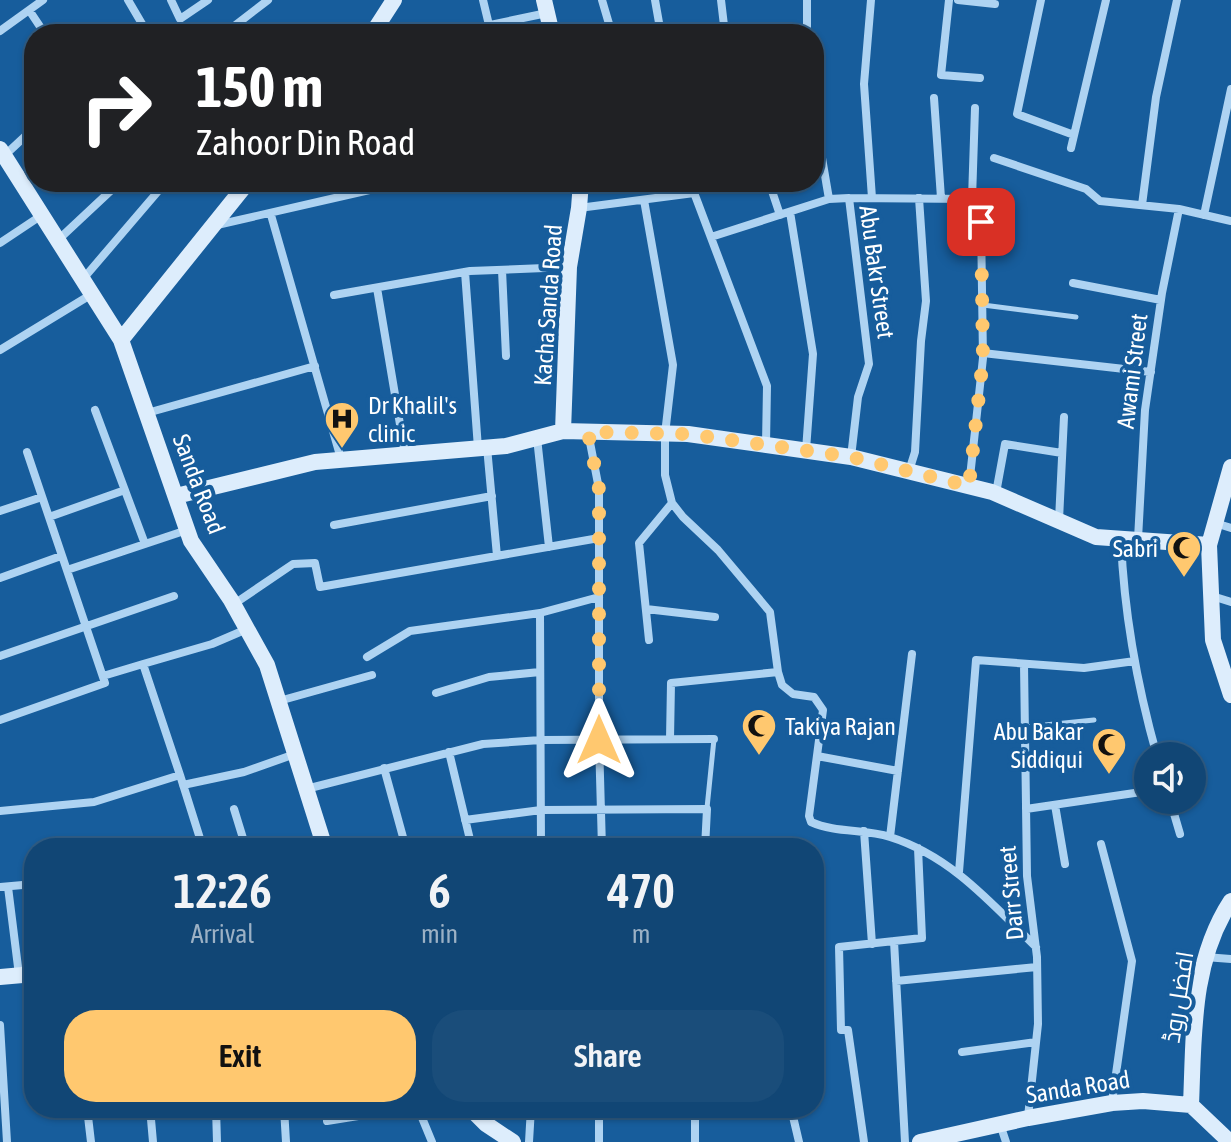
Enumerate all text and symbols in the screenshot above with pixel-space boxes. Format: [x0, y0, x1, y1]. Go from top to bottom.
text: 150 m [196, 55, 323, 119]
icon: right [64, 56, 168, 160]
text: Zahoor Din Road [196, 121, 415, 163]
pin [947, 188, 1015, 256]
icon: arrive [959, 200, 1003, 244]
street label: Abu Bakr Street [854, 204, 900, 340]
street label: Kacha Sanda Road [529, 223, 567, 387]
street label: Awami Street [1112, 312, 1152, 430]
place label: Dr Khalil's clinic [368, 392, 457, 447]
hospital icon: Dr Khalil's clinic [323, 400, 361, 450]
street label: Sanda Road [168, 430, 230, 538]
mosque icon: Sabri [1165, 529, 1203, 579]
place label: Sabri [1113, 535, 1158, 562]
position arrow [557, 698, 641, 782]
mosque icon: Takiya Rajan [740, 707, 778, 757]
place label: Takiya Rajan [785, 713, 896, 740]
place label: Abu Bakar Siddiqui [994, 718, 1084, 773]
mosque icon: Abu Bakar Siddiqui [1090, 726, 1128, 776]
map controls [1134, 742, 1206, 814]
button: sound [1134, 742, 1206, 814]
street label: Darr Street [993, 845, 1029, 941]
text: 12:26 [173, 863, 272, 918]
text: 6 [428, 863, 451, 918]
text: 470 [607, 863, 675, 918]
text: Arrival [191, 919, 254, 949]
text: min [421, 919, 458, 949]
text: m [632, 919, 650, 949]
street label: افضل روڈ [1157, 949, 1200, 1045]
button: Exit [64, 1010, 416, 1102]
button: Share [432, 1010, 784, 1102]
street label: Sanda Road [1024, 1065, 1132, 1109]

